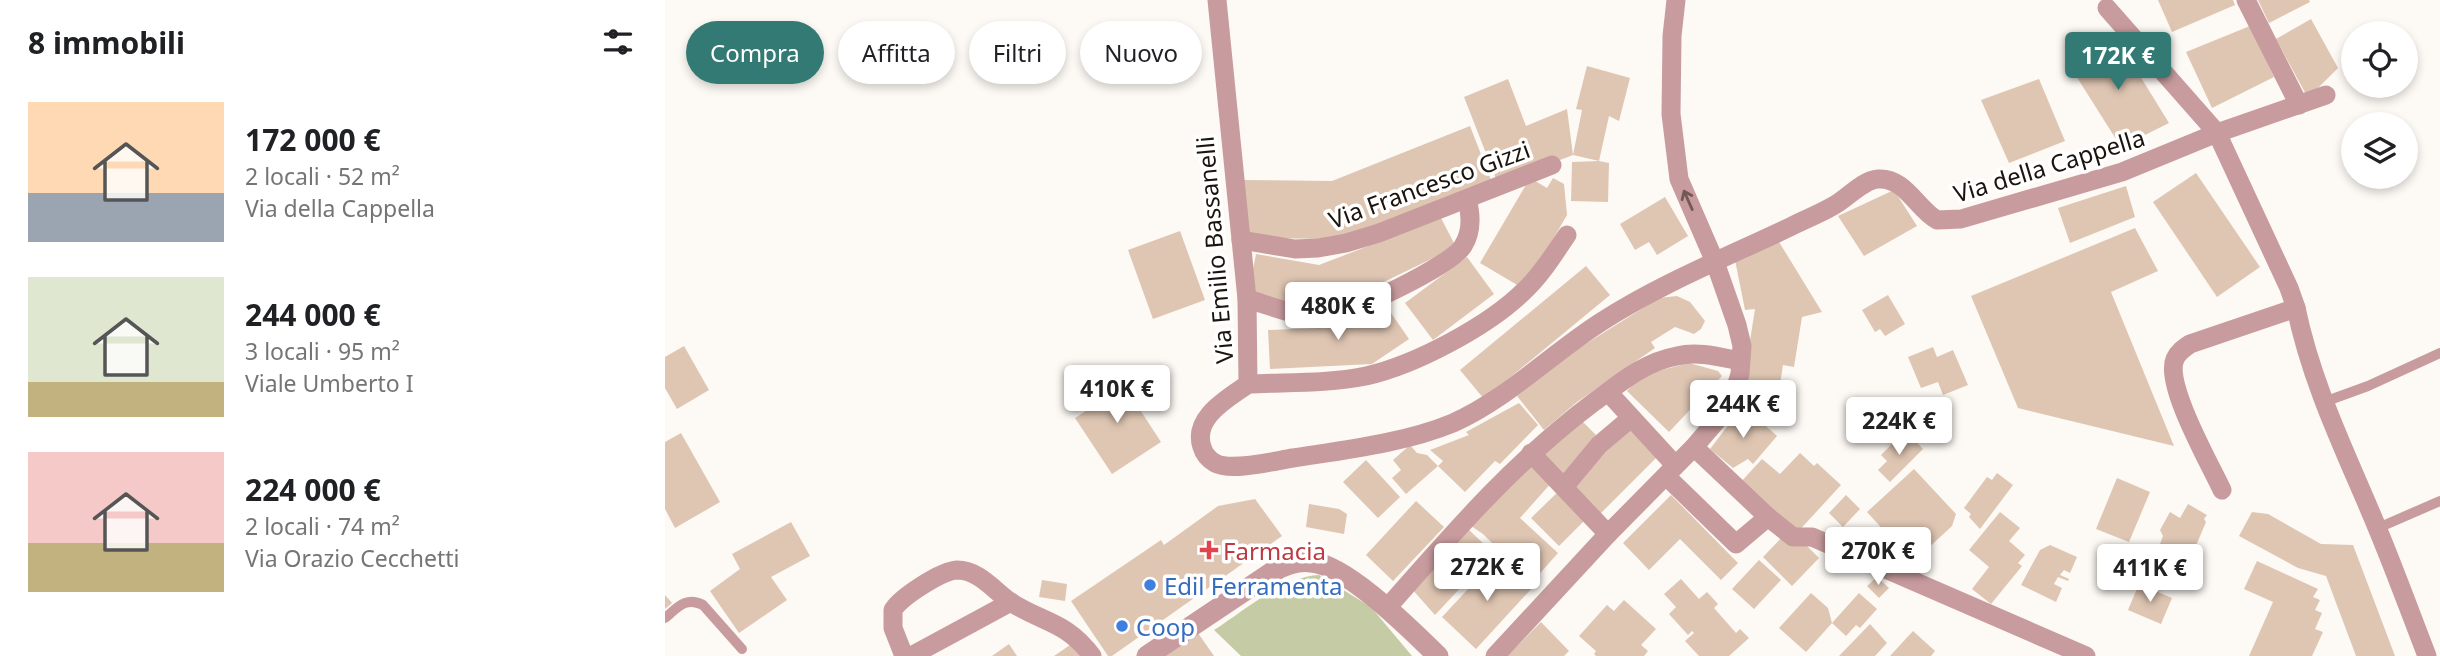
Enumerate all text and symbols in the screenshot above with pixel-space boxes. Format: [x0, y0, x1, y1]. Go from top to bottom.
chip: Compra [686, 21, 824, 84]
chip: Affitta [838, 21, 955, 84]
chip: Filtri [969, 21, 1066, 84]
chip: Nuovo [1080, 21, 1202, 84]
map controls [2341, 21, 2418, 189]
button: locate [2341, 21, 2418, 98]
text: 8 immobili [28, 22, 185, 63]
icon: filters [599, 23, 637, 61]
pin: 172K € [2061, 32, 2175, 92]
text: 172K € [2081, 39, 2155, 71]
button: layers [2341, 112, 2418, 189]
text: 172 000 € [245, 119, 381, 160]
street label: Via della Cappella [1949, 120, 2149, 210]
icon: home [84, 130, 168, 214]
street label: Via Francesco Gizzi [1324, 132, 1534, 236]
street label: Via Emilio Bassanelli [1188, 135, 1240, 365]
text: 2 locali · 52 m² [245, 160, 400, 192]
one-way arrow [1681, 189, 1694, 211]
text: Via della Cappella [245, 192, 435, 224]
pin: 480K € [1281, 282, 1395, 342]
text: 480K € [1301, 289, 1375, 321]
text: 244 000 € [245, 294, 381, 335]
icon: home [84, 305, 168, 389]
text: 3 locali · 95 m² [245, 335, 400, 367]
pin: 410K € [1060, 366, 1174, 425]
text: Viale Umberto I [245, 367, 413, 399]
text: 410K € [1080, 372, 1154, 404]
pin: 244K € [1686, 380, 1800, 440]
text: 244K € [1706, 387, 1780, 419]
pin: 224K € [1842, 398, 1956, 457]
text: 224K € [1862, 404, 1936, 436]
text: 224 000 € [245, 469, 381, 510]
icon: home [84, 480, 168, 564]
text: 2 locali · 74 m² [245, 510, 400, 542]
pin: 270K € [1821, 528, 1935, 587]
place label: Farmacia [1223, 534, 1326, 567]
text: 270K € [1841, 534, 1915, 566]
text: Via Orazio Cecchetti [245, 542, 459, 574]
marker: Farmacia [1201, 542, 1217, 558]
pin: 272K € [1430, 544, 1544, 603]
pin: 411K € [2093, 544, 2207, 604]
text: 272K € [1450, 550, 1524, 582]
text: 411K € [2113, 551, 2187, 583]
place label: Edil Ferramenta [1164, 569, 1342, 602]
marker: Edil Ferramenta [1142, 577, 1158, 593]
place label: Coop [1136, 610, 1195, 643]
marker: Coop [1114, 618, 1130, 634]

